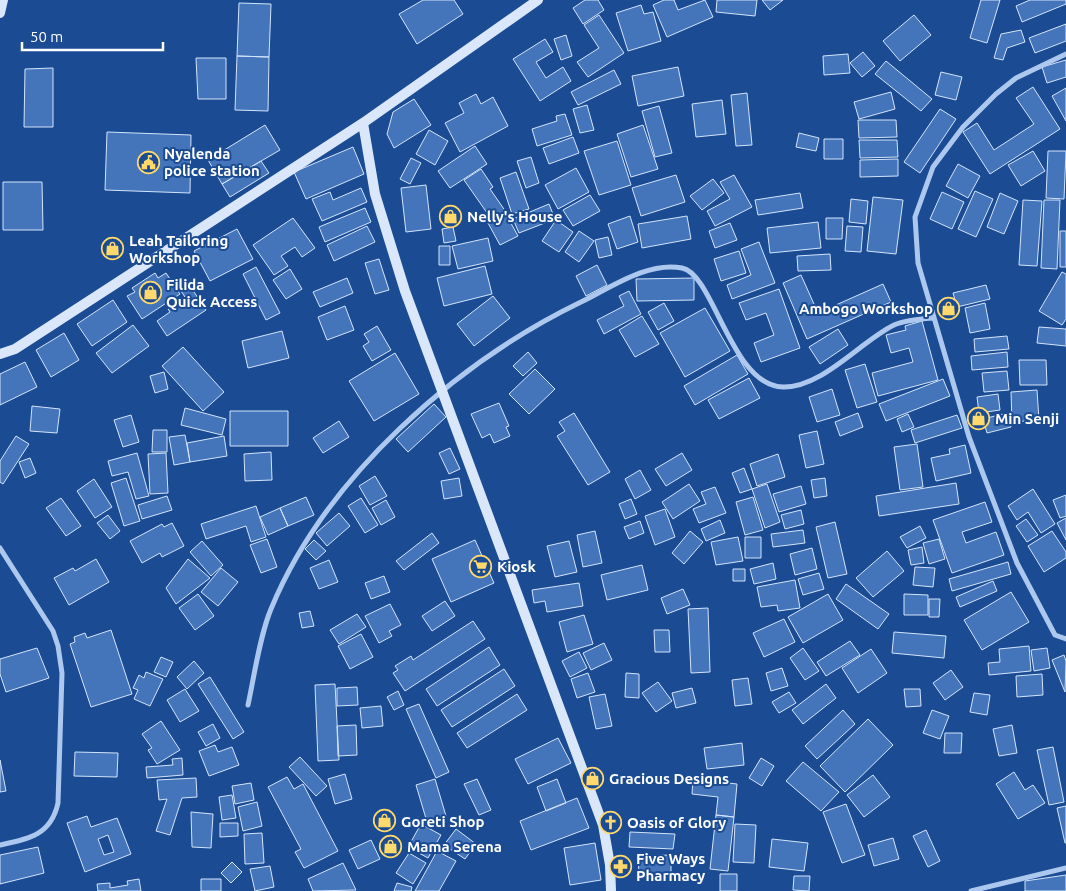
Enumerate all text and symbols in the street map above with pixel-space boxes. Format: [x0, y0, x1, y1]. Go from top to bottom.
scale bar [22, 20, 164, 52]
text: 50 m [30, 28, 63, 45]
place label: Nyalenda police station [164, 145, 260, 179]
public building icon: Nyalenda police station [136, 150, 160, 174]
shop icon: Nelly's House [439, 204, 463, 228]
place label: Nelly's House [467, 208, 562, 225]
place label: Leah Tailoring Workshop [129, 232, 228, 266]
shop icon: Leah Tailoring Workshop [101, 237, 125, 261]
place label: Filida Quick Access [166, 276, 257, 310]
shop icon: Filida Quick Access [138, 281, 162, 305]
shop icon: Ambogo Workshop [937, 296, 961, 320]
place label: Ambogo Workshop [799, 300, 933, 317]
shop icon: Min Senji [967, 406, 991, 430]
place label: Min Senji [995, 410, 1059, 427]
supermarket icon: Kiosk [469, 554, 493, 578]
place label: Kiosk [497, 558, 536, 575]
shop icon: Gracious Designs [581, 766, 605, 790]
place label: Gracious Designs [609, 770, 729, 787]
shop icon: Goreti Shop [373, 809, 397, 833]
church icon: Oasis of Glory [599, 810, 623, 834]
place label: Goreti Shop [401, 813, 485, 830]
place label: Oasis of Glory [627, 814, 726, 831]
shop icon: Mama Serena [379, 834, 403, 858]
place label: Mama Serena [407, 838, 502, 855]
place label: Five Ways Pharmacy [636, 850, 705, 884]
pharmacy icon: Five Ways Pharmacy [608, 855, 632, 879]

